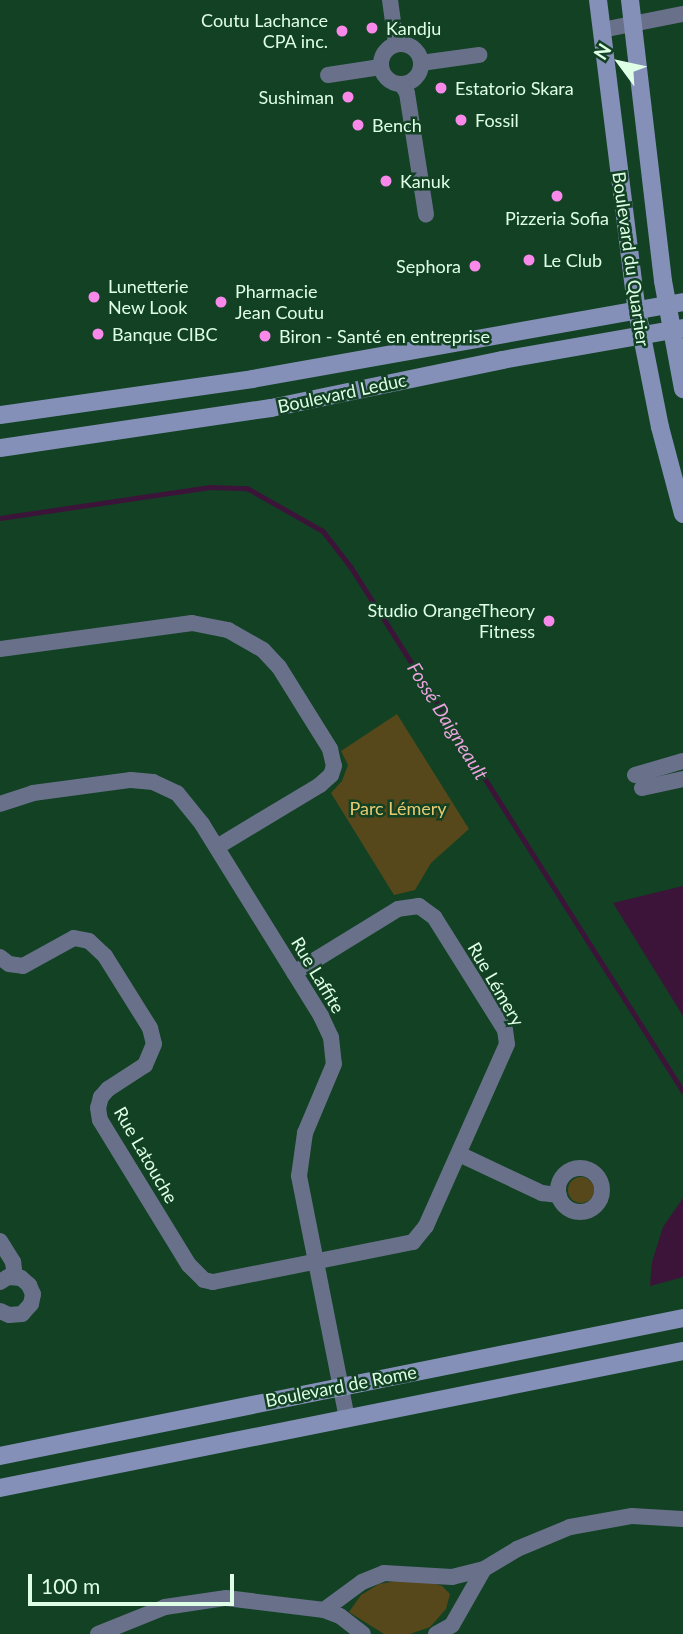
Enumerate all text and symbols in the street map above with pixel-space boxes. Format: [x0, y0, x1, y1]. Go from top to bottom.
place label: Coutu Lachance CPA inc. [201, 10, 328, 52]
place label: Kandju [386, 17, 441, 39]
marker: Kandju [364, 20, 380, 36]
marker: Coutu Lachance CPA inc. [334, 23, 350, 39]
north arrow [585, 28, 655, 98]
text: N [588, 39, 616, 64]
place label: Estatorio Skara [455, 77, 574, 99]
marker: Estatorio Skara [433, 80, 449, 96]
place label: Sushiman [258, 86, 334, 108]
marker: Sushiman [340, 89, 356, 105]
place label: Fossil [475, 109, 519, 131]
marker: Fossil [453, 112, 469, 128]
place label: Bench [372, 114, 422, 136]
marker: Bench [350, 117, 366, 133]
place label: Kanuk [400, 170, 450, 192]
street label: Boulevard du Quartier [608, 170, 654, 348]
marker: Kanuk [378, 173, 394, 189]
marker: Pizzeria Sofia [549, 188, 565, 204]
place label: Pizzeria Sofia [505, 207, 609, 229]
place label: Le Club [543, 249, 602, 271]
marker: Le Club [521, 252, 537, 268]
place label: Sephora [396, 255, 461, 277]
marker: Sephora [467, 258, 483, 274]
place label: Lunetterie New Look [108, 276, 188, 318]
place label: Pharmacie Jean Coutu [235, 281, 324, 324]
marker: Lunetterie New Look [86, 289, 102, 305]
marker: Pharmacie Jean Coutu [213, 294, 229, 310]
place label: Banque CIBC [112, 323, 217, 345]
place label: Biron - Santé en entreprise [279, 325, 490, 347]
marker: Banque CIBC [90, 326, 106, 342]
marker: Biron - Santé en entreprise [257, 328, 273, 344]
street label: Boulevard Leduc [276, 369, 408, 417]
place label: Studio OrangeTheory Fitness [368, 600, 535, 642]
marker: Studio OrangeTheory Fitness [541, 613, 557, 629]
water label: Fossé Daigneault [403, 658, 493, 784]
park label: Parc Lémery [349, 797, 447, 819]
street label: Rue Laffite [287, 933, 349, 1017]
street label: Rue Lémery [463, 938, 529, 1030]
street label: Rue Latouche [110, 1103, 182, 1207]
street label: Boulevard de Rome [264, 1361, 418, 1411]
scale bar [32, 1560, 238, 1604]
text: 100 m [41, 1573, 100, 1598]

